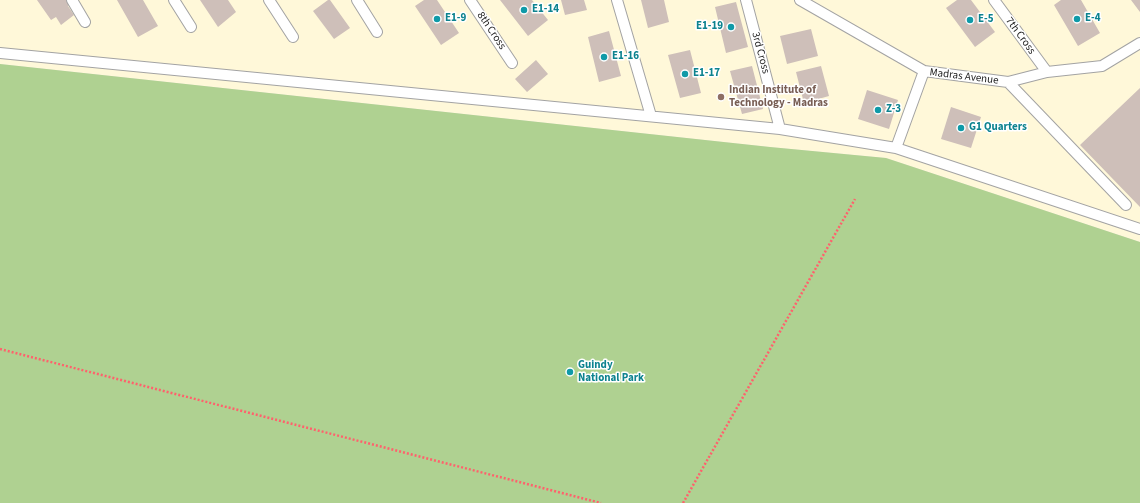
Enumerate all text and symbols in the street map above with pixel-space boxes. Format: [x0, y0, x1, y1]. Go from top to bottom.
place label: E1-14 [532, 3, 559, 17]
marker: E1-14 [519, 5, 529, 15]
street label: 8th Cross [474, 10, 508, 52]
place label: E1-9 [445, 12, 466, 26]
place label: E-4 [1085, 12, 1100, 26]
place label: E-5 [978, 13, 993, 27]
marker: E1-9 [432, 14, 442, 24]
marker: E-4 [1072, 14, 1082, 24]
marker: E-5 [965, 15, 975, 25]
street label: 7th Cross [1002, 15, 1038, 57]
place label: E1-19 [696, 20, 723, 34]
marker: E1-19 [726, 22, 736, 32]
street label: 3rd Cross [748, 31, 772, 75]
place label: E1-16 [612, 50, 639, 64]
marker: E1-16 [599, 52, 609, 62]
street label: Madras Avenue [929, 66, 999, 88]
place label: E1-17 [693, 67, 720, 81]
marker: E1-17 [680, 69, 690, 79]
place label: Indian Institute of Technology - Madras [729, 84, 828, 110]
marker: Indian Institute of Technology - Madras [716, 92, 726, 102]
place label: Z-3 [886, 103, 901, 117]
marker: Z-3 [873, 105, 883, 115]
place label: G1 Quarters [969, 121, 1027, 135]
marker: G1 Quarters [956, 123, 966, 133]
place label: Guindy National Park [578, 359, 644, 385]
marker: Guindy National Park [565, 367, 575, 377]

